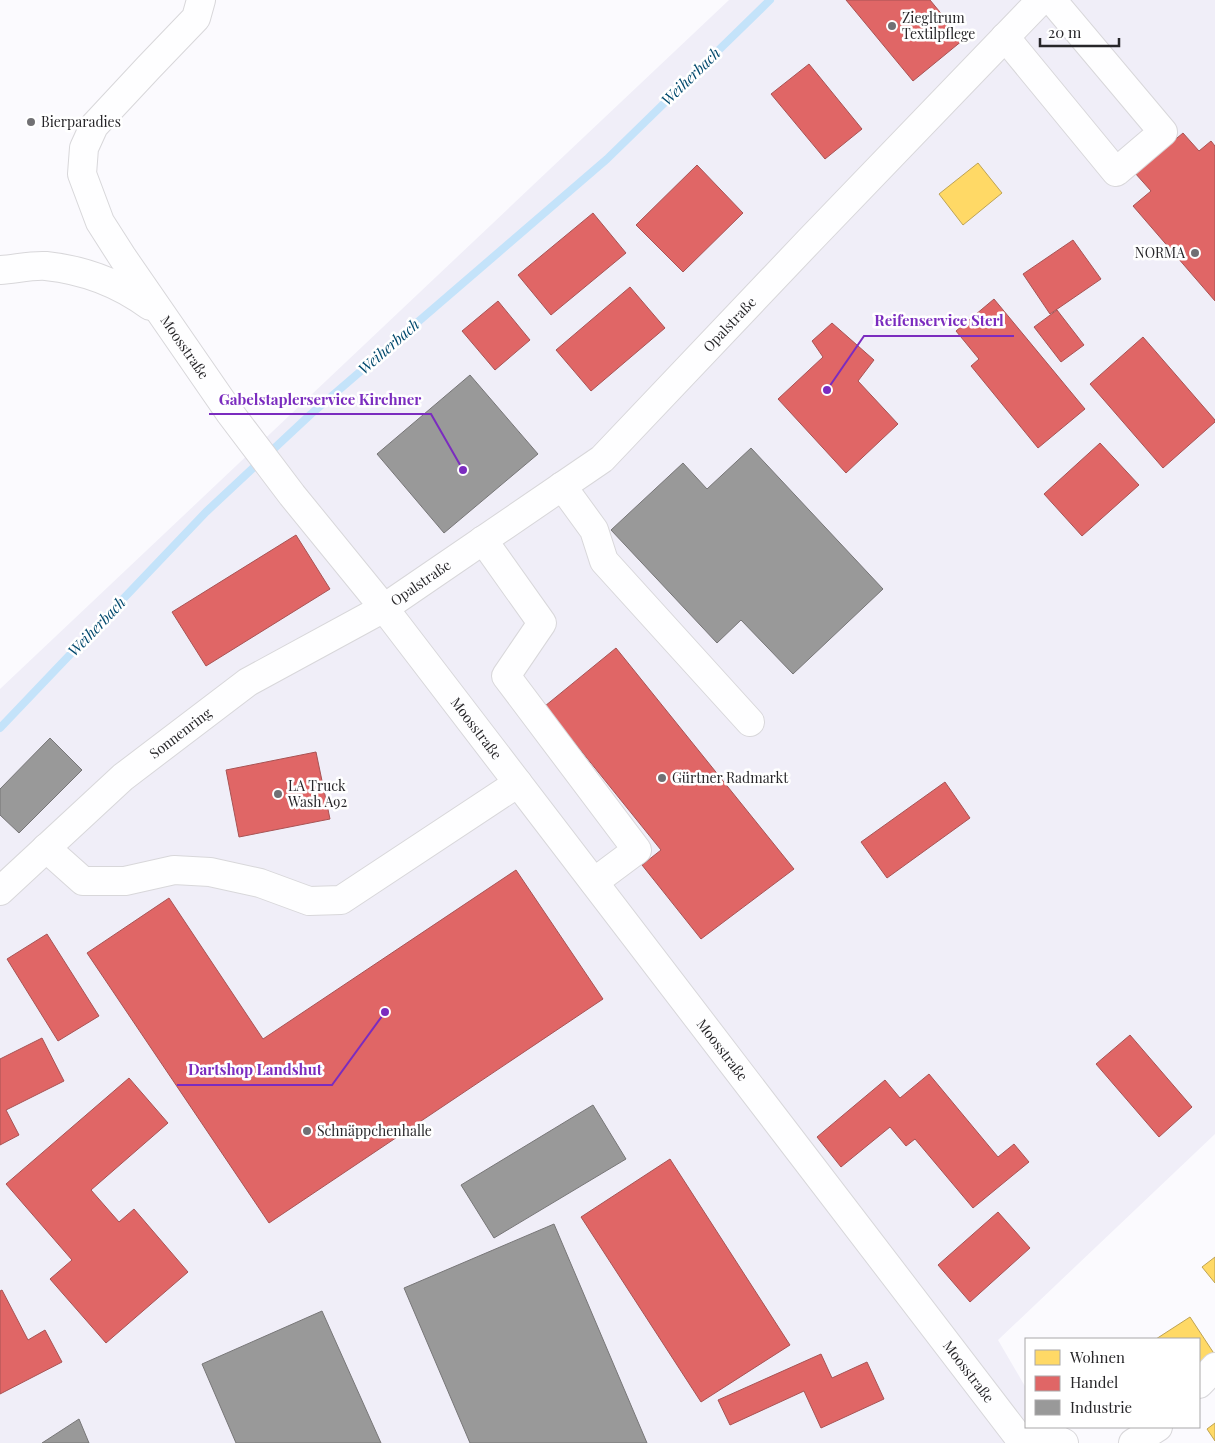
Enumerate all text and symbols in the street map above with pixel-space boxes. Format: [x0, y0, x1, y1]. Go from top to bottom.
place label: Ziegltrum Textilpflege [902, 8, 975, 43]
scale bar [1040, 15, 1119, 47]
marker: Ziegltrum Textilpflege [886, 20, 898, 32]
text: 20 m [1048, 22, 1082, 42]
water label: Weiherbach [656, 43, 724, 110]
place label: Bierparadies [41, 112, 121, 131]
marker: Bierparadies [25, 116, 37, 128]
place label: NORMA [1135, 243, 1185, 262]
marker: NORMA [1189, 247, 1201, 259]
street label: Opalstraße [699, 293, 760, 356]
callout: Reifenservice Sterl [864, 306, 1014, 336]
text: Reifenservice Sterl [874, 310, 1004, 330]
street label: Moosstraße [156, 311, 214, 383]
water label: Weiherbach [353, 314, 423, 378]
callout: Gabelstaplerservice Kirchner [209, 384, 431, 414]
text: Gabelstaplerservice Kirchner [219, 389, 421, 409]
street label: Opalstraße [386, 555, 454, 610]
water label: Weiherbach [63, 592, 130, 660]
street label: Moosstraße [447, 693, 506, 763]
street label: Sonnenring [145, 703, 216, 763]
place label: Gürtner Radmarkt [672, 768, 789, 787]
marker: Gürtner Radmarkt [656, 772, 668, 784]
place label: LA Truck Wash A92 [287, 776, 347, 811]
marker: LA Truck Wash A92 [272, 788, 284, 800]
street label: Moosstraße [693, 1015, 753, 1085]
callout: Dartshop Landshut [177, 1055, 332, 1085]
text: Dartshop Landshut [188, 1059, 323, 1079]
place label: Schnäppchenhalle [317, 1121, 432, 1140]
marker: Schnäppchenhalle [301, 1125, 313, 1137]
street label: Moosstraße [939, 1337, 999, 1406]
legend [1025, 1338, 1200, 1428]
text: Wohnen [1069, 1347, 1125, 1367]
text: Handel [1070, 1372, 1118, 1392]
text: Industrie [1070, 1397, 1132, 1417]

